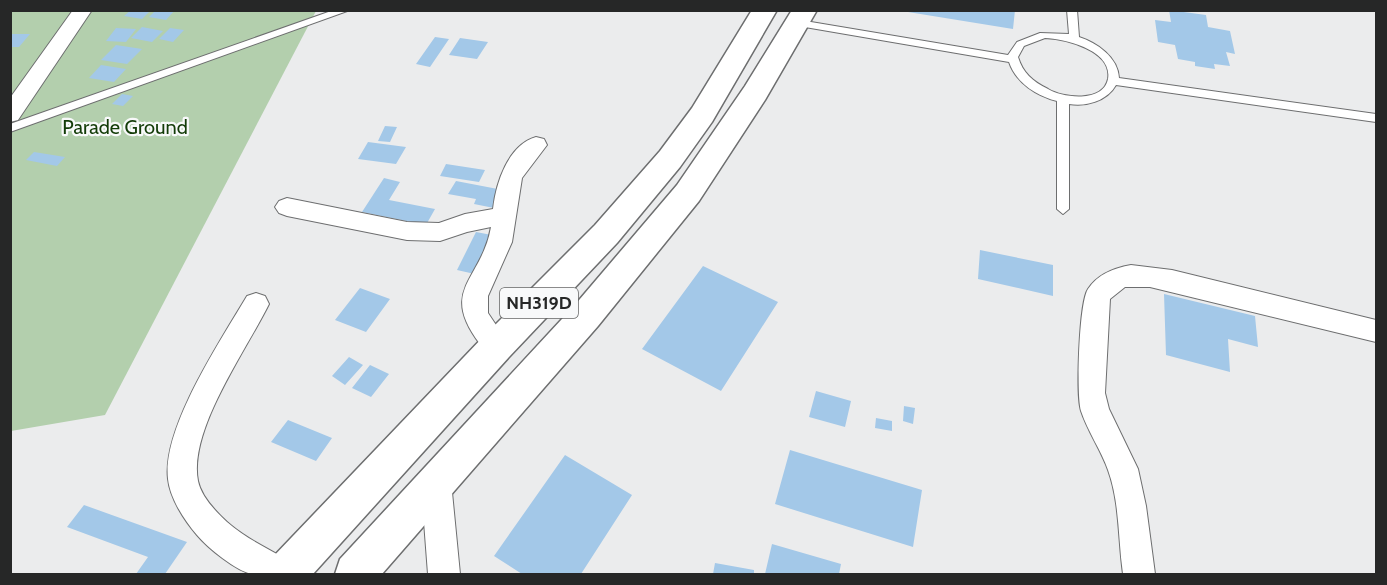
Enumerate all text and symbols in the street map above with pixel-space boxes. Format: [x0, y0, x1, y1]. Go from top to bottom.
park label: Parade Ground [62, 115, 188, 139]
road number: NH319D [500, 288, 578, 318]

